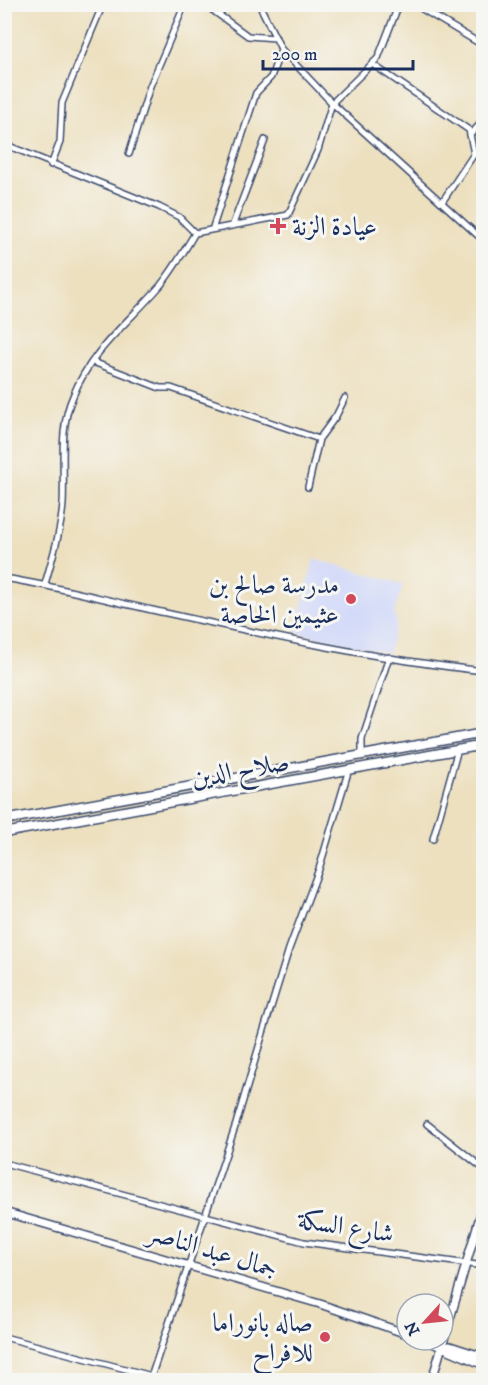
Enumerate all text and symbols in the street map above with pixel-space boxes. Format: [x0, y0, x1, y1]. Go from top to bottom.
scale bar [263, 33, 413, 71]
text: 200 m [272, 44, 318, 66]
place label: عيادة الزنة [292, 211, 377, 244]
marker: عيادة الزنة [269, 217, 287, 235]
place label: مدرسة صالح بن عثيمين الخاصة [209, 569, 339, 632]
marker: مدرسة صالح بن عثيمين الخاصة [344, 592, 358, 606]
street label: صلاح الدين [189, 746, 293, 801]
street label: شارع السكة [293, 1203, 396, 1255]
street label: جمال عبد الناصر [141, 1215, 281, 1287]
north arrow [395, 1292, 455, 1352]
place label: صاله بانوراما للافراح [212, 1307, 313, 1376]
text: N [401, 1318, 424, 1339]
marker: صاله بانوراما للافراح [318, 1330, 332, 1344]

